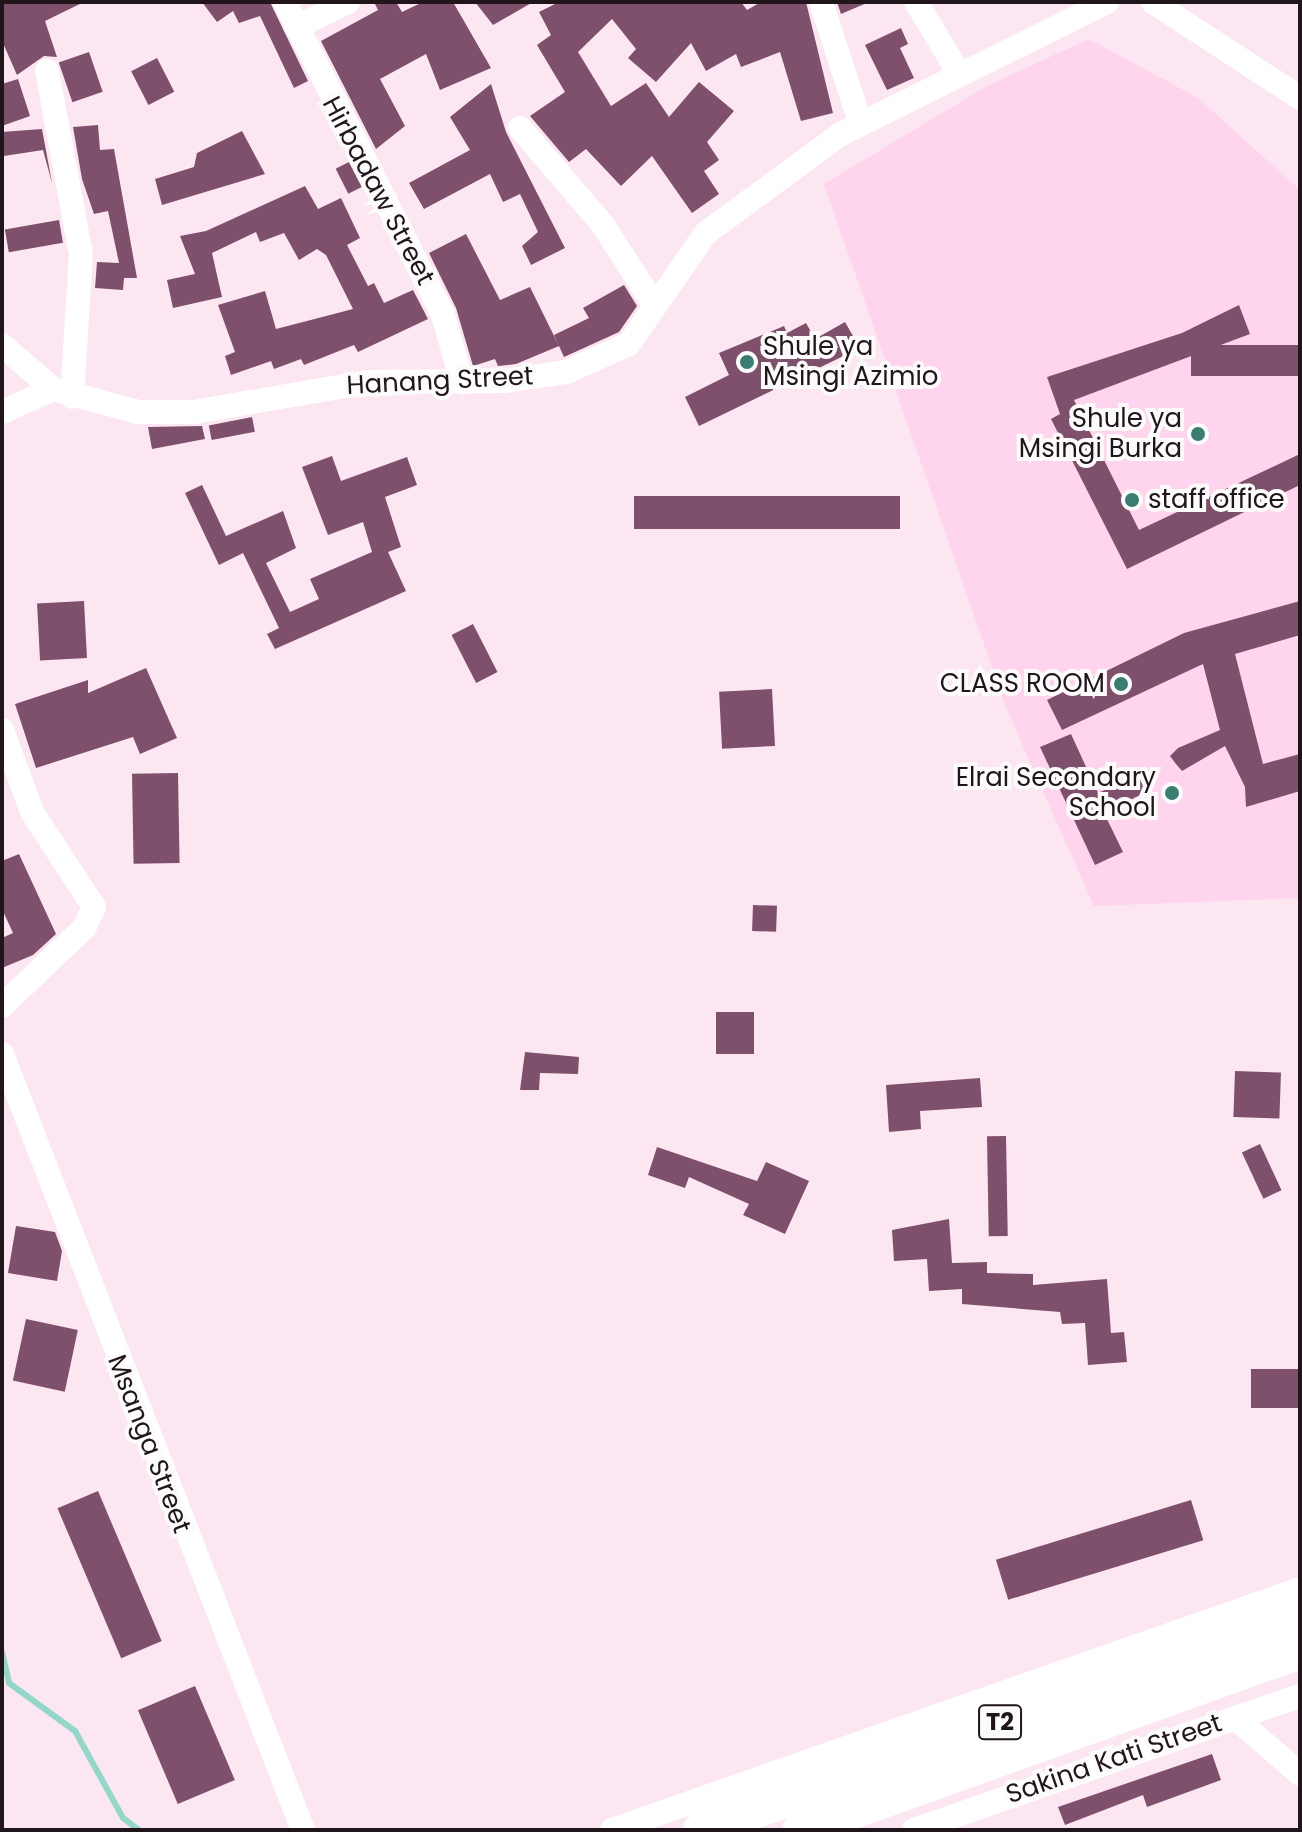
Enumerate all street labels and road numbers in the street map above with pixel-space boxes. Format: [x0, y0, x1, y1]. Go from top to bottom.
street label: Hirbadaw Street [315, 92, 441, 290]
street label: Hanang Street [346, 361, 534, 401]
street label: Msanga Street [101, 1350, 197, 1538]
road number: T2 [978, 1702, 1022, 1742]
street label: Sakina Kati Street [1002, 1707, 1226, 1811]

